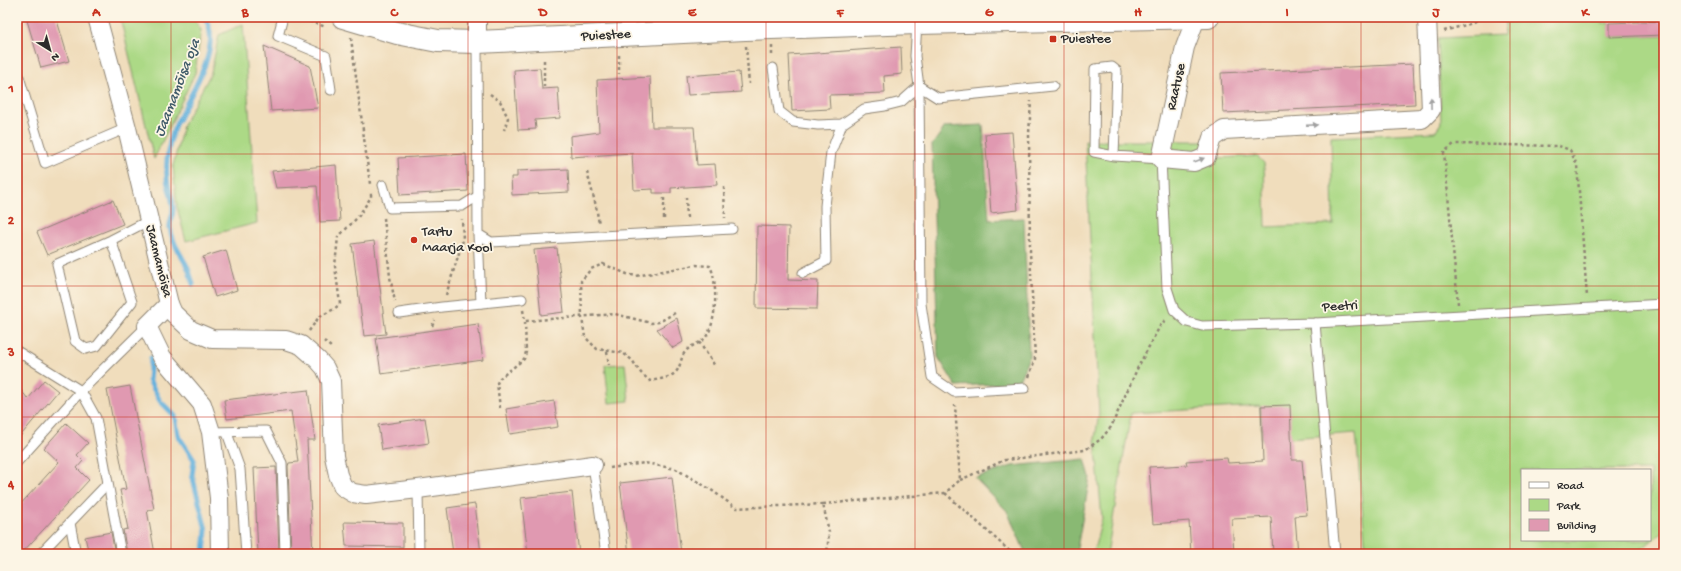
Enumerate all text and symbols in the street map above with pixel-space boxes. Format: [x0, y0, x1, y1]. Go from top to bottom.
text: A [91, 6, 101, 21]
text: B [241, 6, 250, 21]
text: C [389, 6, 399, 21]
text: D [538, 6, 548, 21]
text: E [688, 6, 697, 21]
text: F [836, 6, 845, 21]
text: G [985, 6, 994, 21]
text: H [1134, 6, 1142, 21]
text: I [1285, 6, 1289, 21]
text: J [1432, 6, 1441, 21]
text: K [1580, 6, 1590, 21]
street label: Puiestee [580, 26, 632, 46]
north arrow [30, 30, 70, 70]
place label: Puiestee [1060, 31, 1112, 48]
marker: Puiestee [1048, 34, 1058, 44]
water label: Jaamamõisa oja [151, 35, 205, 139]
text: N [48, 49, 61, 63]
street label: Raatuse [1164, 61, 1190, 112]
text: 1 [7, 82, 14, 97]
one-way arrow [1428, 96, 1434, 109]
one-way arrow [1306, 122, 1319, 128]
one-way arrow [1194, 156, 1206, 162]
text: 2 [8, 214, 15, 229]
street label: Jaamamõisa [141, 223, 175, 300]
place label: Tartu Maarja Kool [421, 224, 493, 257]
marker: Tartu Maarja Kool [409, 235, 419, 245]
street label: Peetri [1321, 298, 1358, 316]
text: 3 [7, 346, 15, 361]
legend [1521, 469, 1651, 541]
text: 4 [7, 478, 15, 493]
text: Road [1557, 480, 1584, 494]
text: Park [1556, 500, 1582, 514]
text: Building [1556, 520, 1596, 534]

